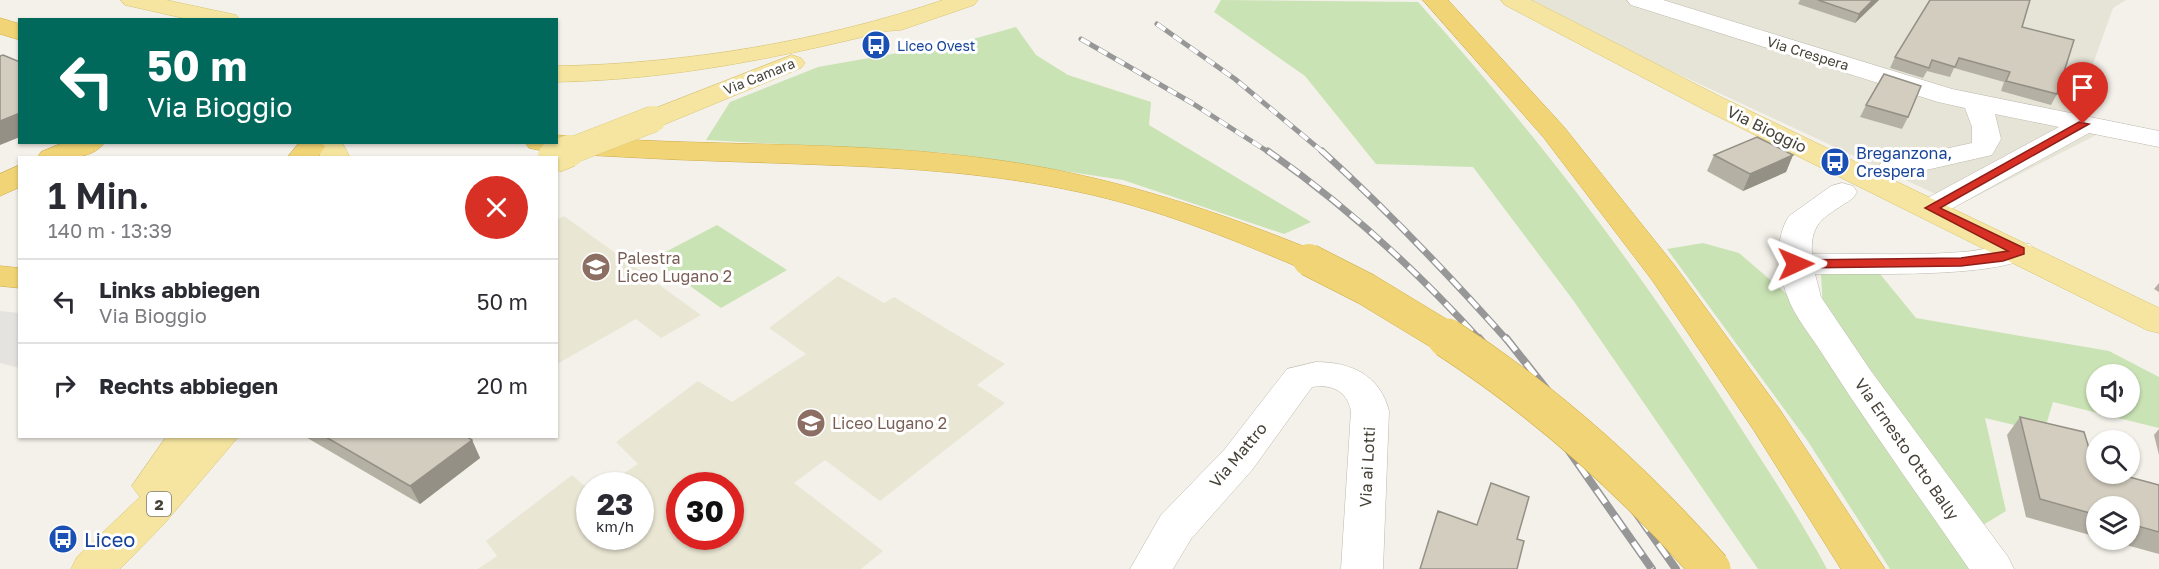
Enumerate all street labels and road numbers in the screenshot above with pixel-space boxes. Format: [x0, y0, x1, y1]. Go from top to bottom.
street label: Via Crespera [1765, 32, 1851, 74]
street label: Via Camara [721, 54, 797, 98]
street label: Via Bioggio [1724, 101, 1810, 157]
street label: Via Ernesto Otto Bally [1851, 374, 1963, 524]
street label: Via Mattro [1205, 418, 1271, 492]
street label: Via ai Lotti [1355, 426, 1379, 508]
road number: 2 [147, 492, 171, 516]

